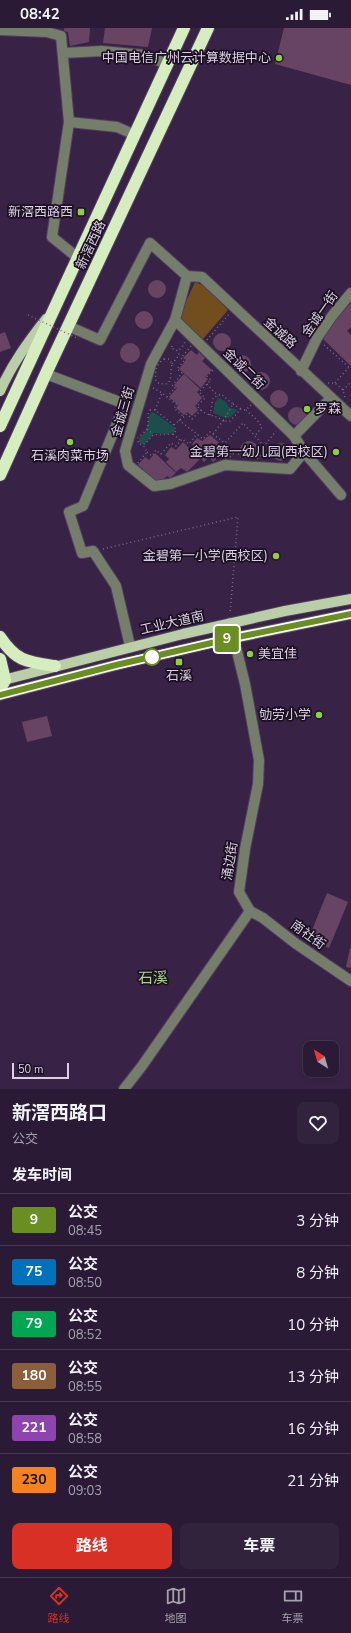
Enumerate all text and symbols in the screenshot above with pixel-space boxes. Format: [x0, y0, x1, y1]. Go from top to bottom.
text: 08:42 [20, 4, 60, 24]
place label: 中国电信广州云计算数据中心 [102, 49, 271, 67]
marker: 中国电信广州云计算数据中心 [274, 53, 284, 63]
place label: 新滘西路西 [8, 203, 73, 221]
marker: 新滘西路西 [76, 207, 86, 217]
street label: 新滘西路 [72, 218, 110, 272]
street label: 金诚一街 [298, 288, 342, 340]
street label: 金诚路 [260, 313, 300, 353]
street label: 金诚二街 [219, 344, 269, 394]
street label: 金诚三街 [107, 385, 139, 439]
place label: 罗森 [315, 400, 341, 418]
marker: 罗森 [302, 404, 312, 414]
marker: 石溪肉菜市场 [65, 437, 75, 447]
place label: 金碧第一幼儿园(西校区) [190, 443, 328, 461]
place label: 石溪肉菜市场 [31, 447, 109, 465]
marker: 金碧第一幼儿园(西校区) [331, 447, 341, 457]
place label: 金碧第一小学(西校区) [143, 547, 268, 565]
marker: 金碧第一小学(西校区) [271, 551, 281, 561]
street label: 工业大道南 [138, 607, 206, 639]
line badge: 9 [214, 626, 240, 652]
text: 9 [223, 629, 231, 648]
place label: 美宜佳 [258, 645, 297, 663]
unlabelled marker [143, 648, 161, 666]
marker: 美宜佳 [245, 649, 255, 659]
marker: 石溪 [174, 657, 184, 667]
place label: 石溪 [166, 667, 192, 685]
place label: 劬劳小学 [259, 706, 311, 724]
marker: 劬劳小学 [314, 710, 324, 720]
street label: 涌边街 [218, 840, 242, 882]
street label: 南社街 [287, 916, 329, 954]
district label: 石溪 [138, 968, 168, 988]
north arrow [303, 1041, 339, 1077]
map controls [303, 1041, 339, 1077]
scale bar [12, 1061, 69, 1080]
text: 50 m [18, 1062, 43, 1077]
text: 新滘西路口 [12, 1100, 107, 1126]
button: heart [297, 1102, 339, 1144]
text: 公交 [12, 1130, 38, 1148]
text: 发车时间 [12, 1165, 72, 1185]
text: 公交 [68, 1202, 98, 1222]
text: 9 [30, 1210, 38, 1229]
text: 3 分钟 [296, 1211, 339, 1231]
text: 08:45 [68, 1222, 102, 1240]
text: 公交 [68, 1254, 98, 1274]
text: 75 [26, 1262, 42, 1281]
text: 8 分钟 [296, 1263, 339, 1283]
text: 08:50 [68, 1274, 102, 1292]
text: 公交 [68, 1306, 98, 1326]
text: 79 [26, 1314, 42, 1333]
text: 10 分钟 [287, 1315, 339, 1335]
text: 08:52 [68, 1326, 102, 1344]
text: 公交 [68, 1358, 98, 1378]
text: 180 [21, 1366, 47, 1385]
text: 13 分钟 [287, 1367, 339, 1387]
text: 08:55 [68, 1378, 102, 1396]
text: 公交 [68, 1410, 98, 1430]
text: 221 [21, 1418, 47, 1437]
text: 16 分钟 [287, 1419, 339, 1439]
text: 08:58 [68, 1430, 102, 1448]
text: 公交 [68, 1462, 98, 1482]
text: 230 [21, 1470, 47, 1489]
text: 21 分钟 [287, 1471, 339, 1491]
text: 09:03 [68, 1482, 102, 1500]
button: 路线 [12, 1523, 172, 1569]
button: 车票 [180, 1523, 339, 1569]
tab: 路线 [48, 1585, 70, 1626]
tab: 地图 [165, 1585, 187, 1626]
tab: 车票 [282, 1585, 304, 1626]

